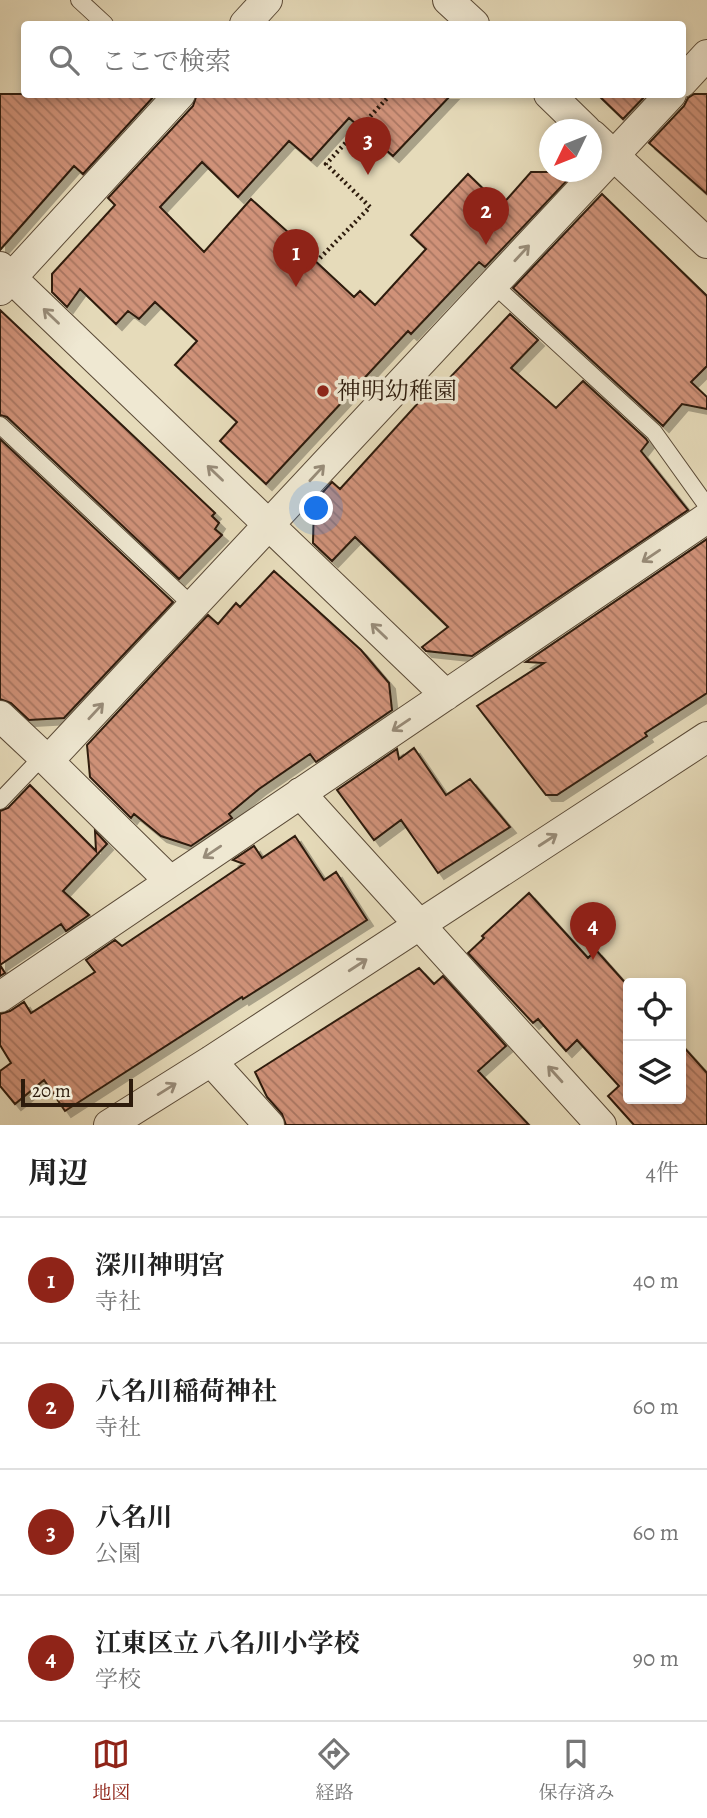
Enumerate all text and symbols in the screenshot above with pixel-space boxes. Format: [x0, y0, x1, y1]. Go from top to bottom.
search box [21, 21, 686, 98]
icon: search [45, 41, 83, 79]
text: ここで検索 [101, 44, 231, 79]
pin: 3 [345, 117, 391, 175]
north arrow [539, 119, 602, 182]
pin: 2 [463, 187, 509, 245]
pin: 1 [273, 229, 319, 287]
one-way arrow [514, 245, 531, 262]
one-way arrow [43, 307, 60, 324]
place label: 神明幼稚園 [337, 375, 457, 407]
marker: 神明幼稚園 [315, 383, 331, 399]
one-way arrow [207, 465, 225, 482]
one-way arrow [309, 465, 326, 482]
your location [299, 491, 333, 525]
one-way arrow [641, 549, 661, 563]
one-way arrow [371, 622, 388, 639]
one-way arrow [87, 703, 104, 720]
one-way arrow [392, 718, 412, 732]
one-way arrow [538, 833, 558, 847]
one-way arrow [203, 845, 223, 859]
pin: 4 [570, 902, 616, 960]
one-way arrow [348, 957, 367, 972]
map controls [623, 978, 686, 1104]
button: locate [623, 978, 686, 1041]
button: layers [623, 1041, 686, 1104]
one-way arrow [547, 1066, 563, 1084]
scale bar [21, 1076, 133, 1108]
text: 20 m [32, 1078, 71, 1104]
one-way arrow [157, 1081, 177, 1095]
text: 周辺 [28, 1153, 88, 1193]
text: 4件 [646, 1157, 679, 1188]
text: 深川神明宮 [95, 1248, 225, 1283]
text: 1 [47, 1265, 55, 1296]
text: 40 m [633, 1265, 679, 1296]
text: 寺社 [95, 1286, 141, 1317]
text: 八名川稲荷神社 [95, 1374, 277, 1409]
text: 2 [45, 1391, 57, 1422]
text: 60 m [632, 1391, 679, 1422]
text: 寺社 [95, 1412, 141, 1443]
text: 八名川 [95, 1500, 173, 1535]
text: 3 [46, 1517, 56, 1548]
text: 60 m [632, 1517, 679, 1548]
text: 公園 [95, 1538, 141, 1569]
text: 江東区立 八名川小学校 [95, 1626, 360, 1661]
text: 4 [46, 1643, 56, 1674]
text: 90 m [633, 1643, 679, 1674]
text: 学校 [95, 1664, 141, 1695]
tab: 地図 [92, 1735, 131, 1806]
tab: 経路 [315, 1735, 354, 1806]
tab: 保存済み [538, 1735, 615, 1806]

